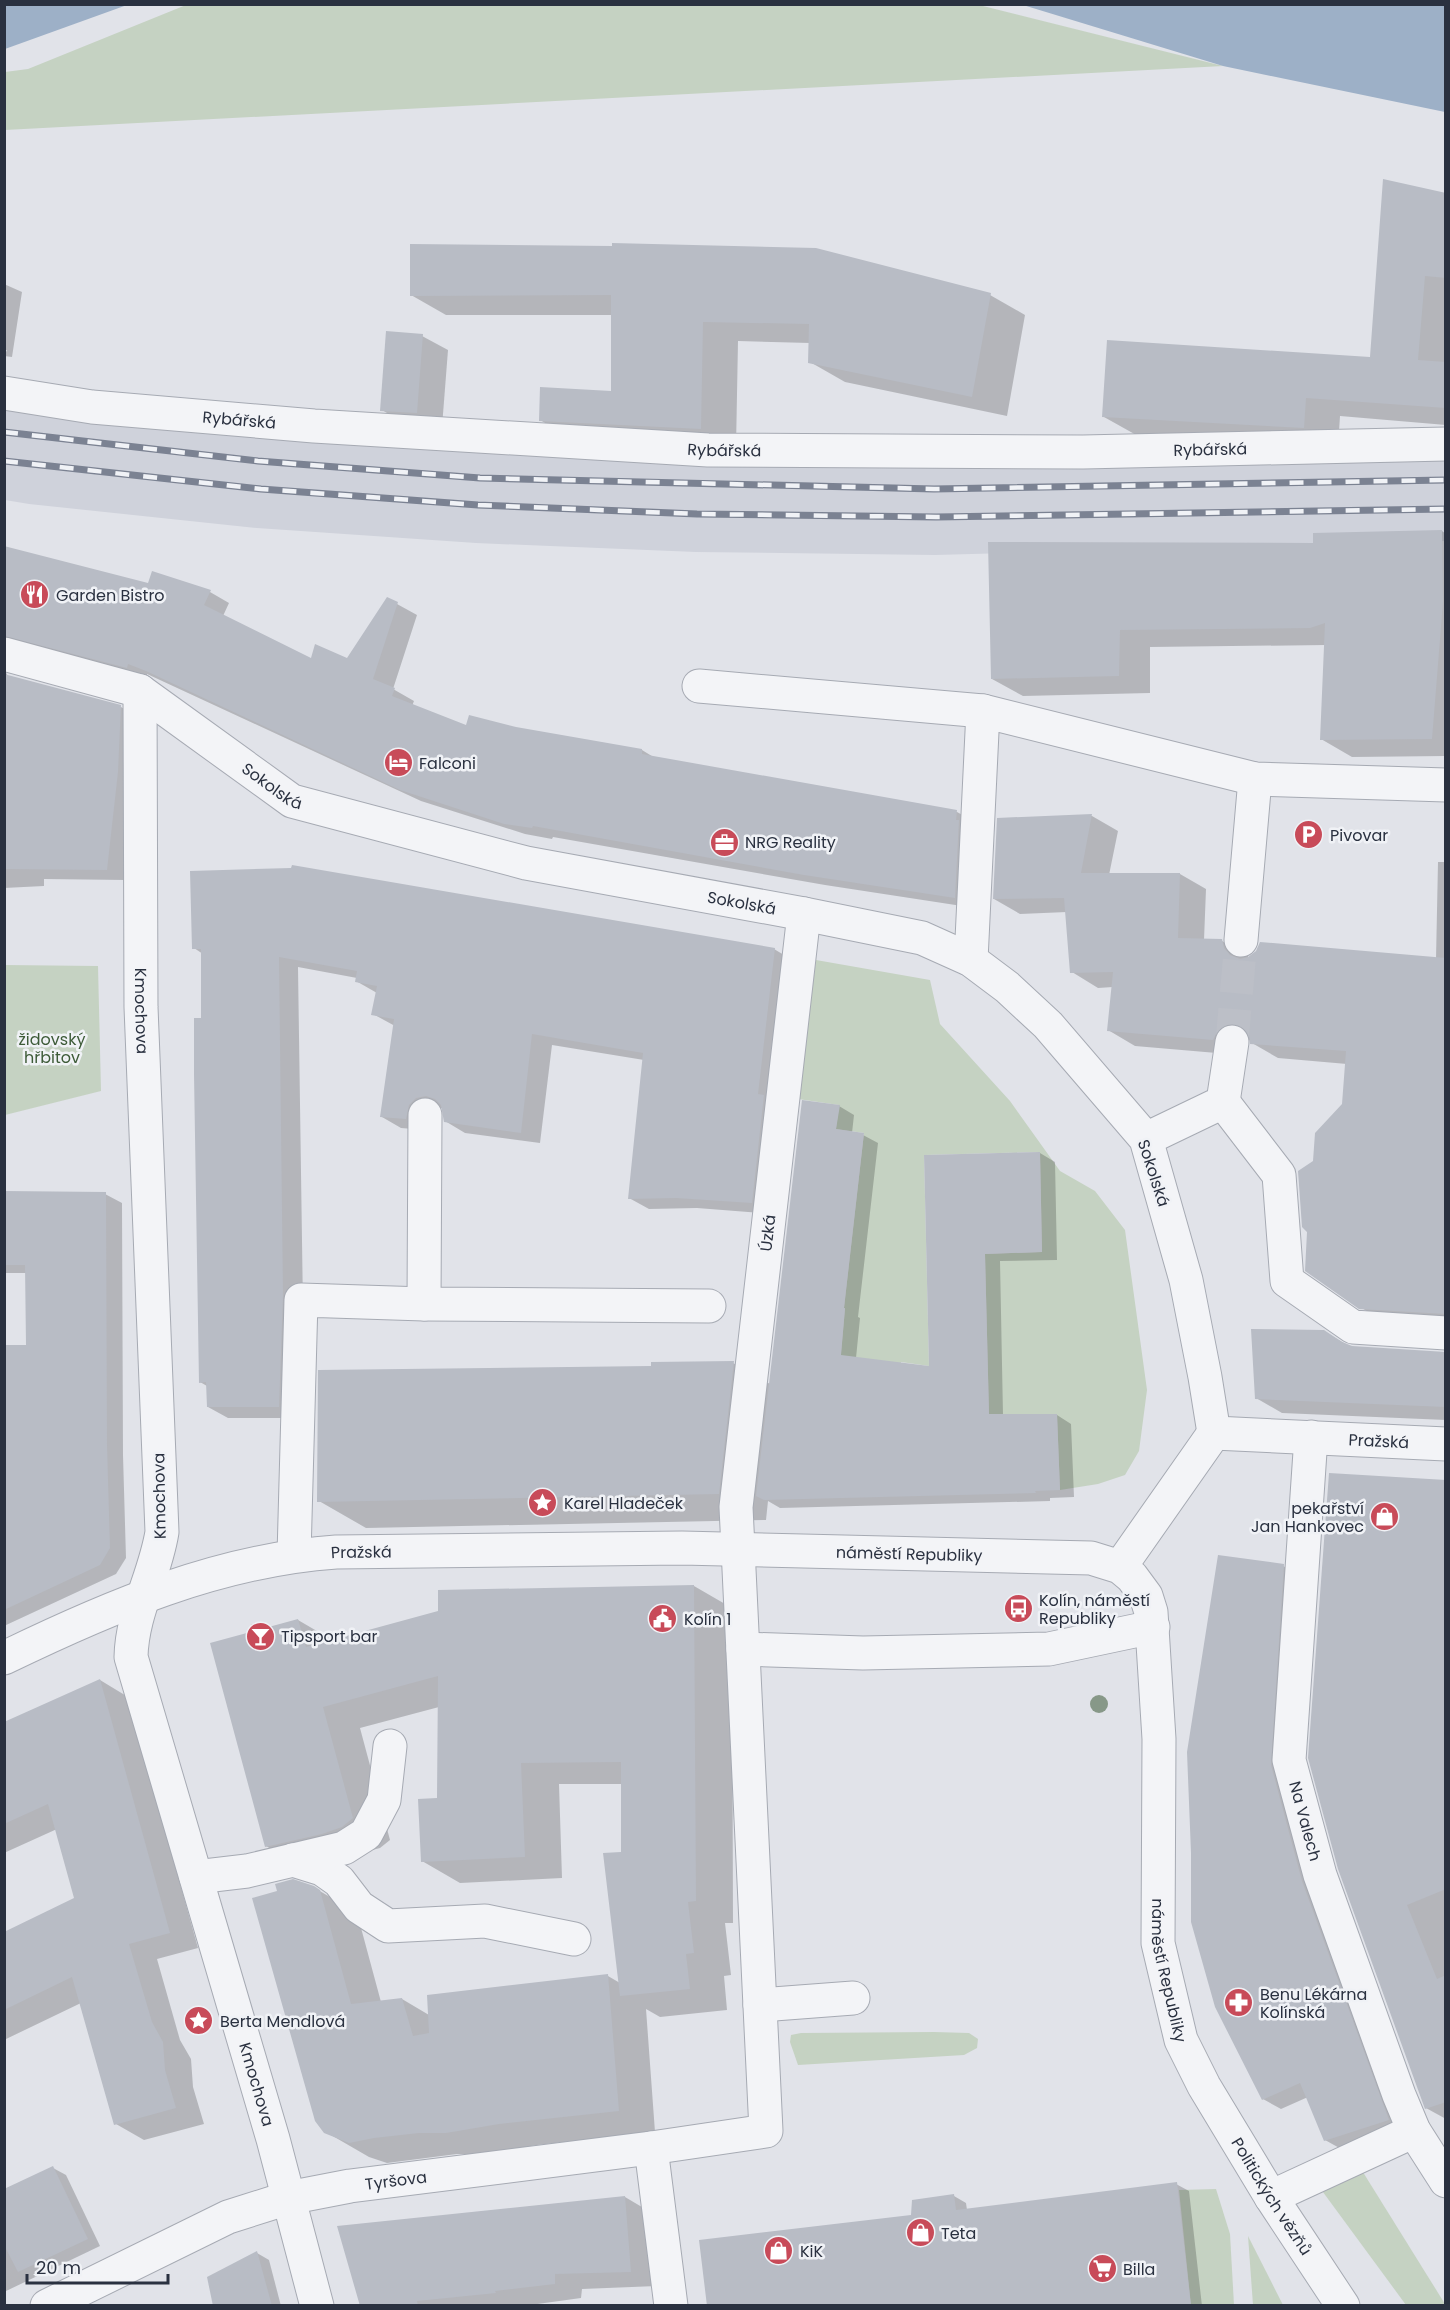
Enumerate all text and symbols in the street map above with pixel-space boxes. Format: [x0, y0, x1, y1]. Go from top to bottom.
street label: Rybářská [202, 406, 277, 435]
street label: Rybářská [1173, 437, 1247, 462]
street label: Rybářská [687, 438, 761, 462]
restaurant icon: Garden Bistro [19, 579, 51, 611]
place label: Garden Bistro [56, 584, 165, 607]
hotel icon: Falconi [382, 747, 414, 779]
place label: Falconi [419, 752, 476, 775]
street label: Sokolská [237, 757, 305, 815]
parking icon: Pivovar [1293, 819, 1325, 851]
place label: Pivovar [1330, 824, 1388, 847]
office icon: NRG Reality [708, 826, 740, 858]
place label: NRG Reality [745, 831, 836, 854]
street label: Sokolská [705, 885, 778, 921]
street label: Kmochova [129, 968, 154, 1055]
park label: židovský hřbitov [19, 1028, 85, 1069]
street label: Sokolská [1132, 1137, 1175, 1210]
street label: Úzká [754, 1213, 781, 1253]
street label: Pražská [1348, 1428, 1410, 1454]
street label: Kmochova [147, 1453, 172, 1539]
place icon: Karel Hladeček [527, 1487, 559, 1519]
place label: Karel Hladeček [564, 1492, 684, 1515]
place label: pekařství Jan Hankovec [1251, 1497, 1364, 1538]
shop icon: pekařství Jan Hankovec [1369, 1501, 1401, 1533]
street label: Pražská [330, 1540, 392, 1564]
street label: náměstí Republiky [836, 1541, 983, 1567]
place label: Kolín, náměstí Republiky [1039, 1589, 1150, 1630]
bus stop icon: Kolín, náměstí Republiky [1002, 1593, 1034, 1625]
public building icon: Kolín 1 [647, 1603, 679, 1635]
place label: Kolín 1 [684, 1608, 731, 1631]
bar icon: Tipsport bar [244, 1620, 276, 1652]
place label: Tipsport bar [281, 1625, 378, 1648]
street label: Na Valech [1283, 1779, 1327, 1864]
street label: náměstí Republiky [1146, 1898, 1192, 2045]
place label: Benu Lékárna Kolínská [1260, 1983, 1367, 2024]
pharmacy icon: Benu Lékárna Kolínská [1223, 1987, 1255, 2019]
place icon: Berta Mendlová [183, 2005, 215, 2037]
place label: Berta Mendlová [220, 2010, 345, 2033]
street label: Kmochova [233, 2040, 280, 2129]
street label: Politických vězňů [1226, 2133, 1317, 2260]
street label: Tyršova [364, 2165, 428, 2196]
shop icon: Teta [904, 2217, 936, 2249]
place label: Teta [941, 2222, 976, 2245]
shop icon: KiK [763, 2235, 795, 2267]
place label: KiK [800, 2240, 824, 2263]
scale bar [27, 2247, 168, 2285]
supermarket icon: Billa [1086, 2253, 1118, 2285]
text: 20 m [36, 2255, 81, 2280]
place label: Billa [1123, 2258, 1155, 2281]

